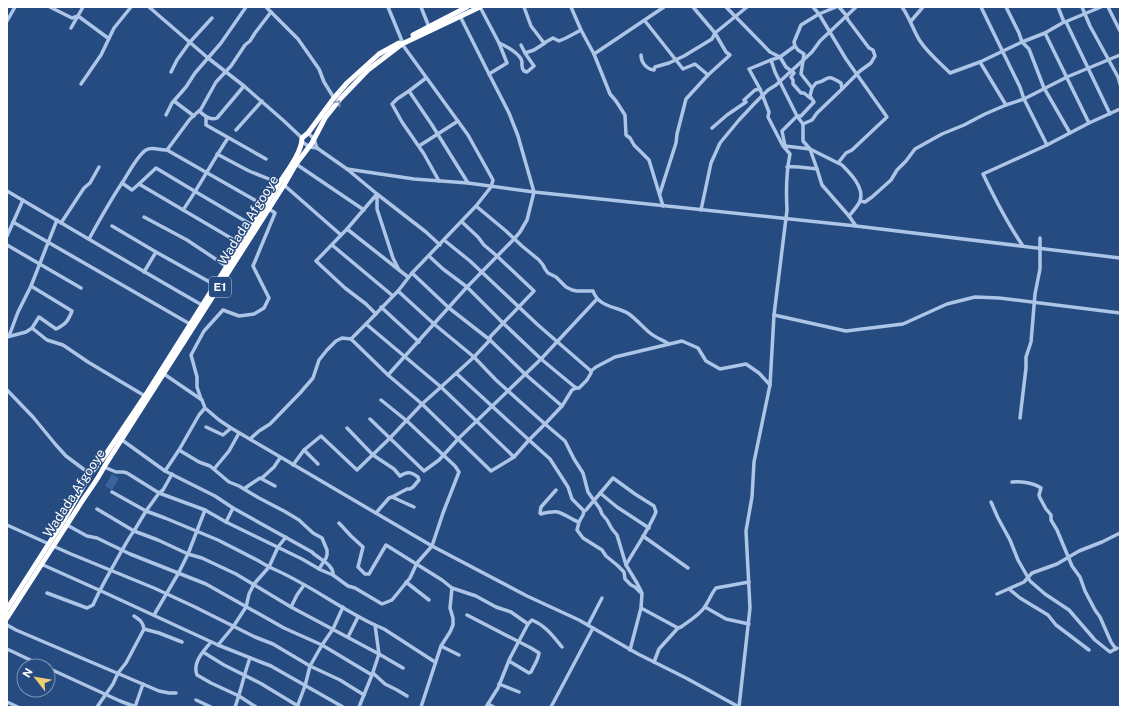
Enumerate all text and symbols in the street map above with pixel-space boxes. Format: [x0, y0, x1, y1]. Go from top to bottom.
one-way arrow [333, 100, 340, 107]
street label: Wadada Afgooye [215, 173, 281, 267]
road number: E1 [209, 277, 231, 297]
street label: Wadada Afgooye [40, 446, 108, 540]
north arrow [16, 658, 56, 698]
text: N [20, 666, 35, 680]

